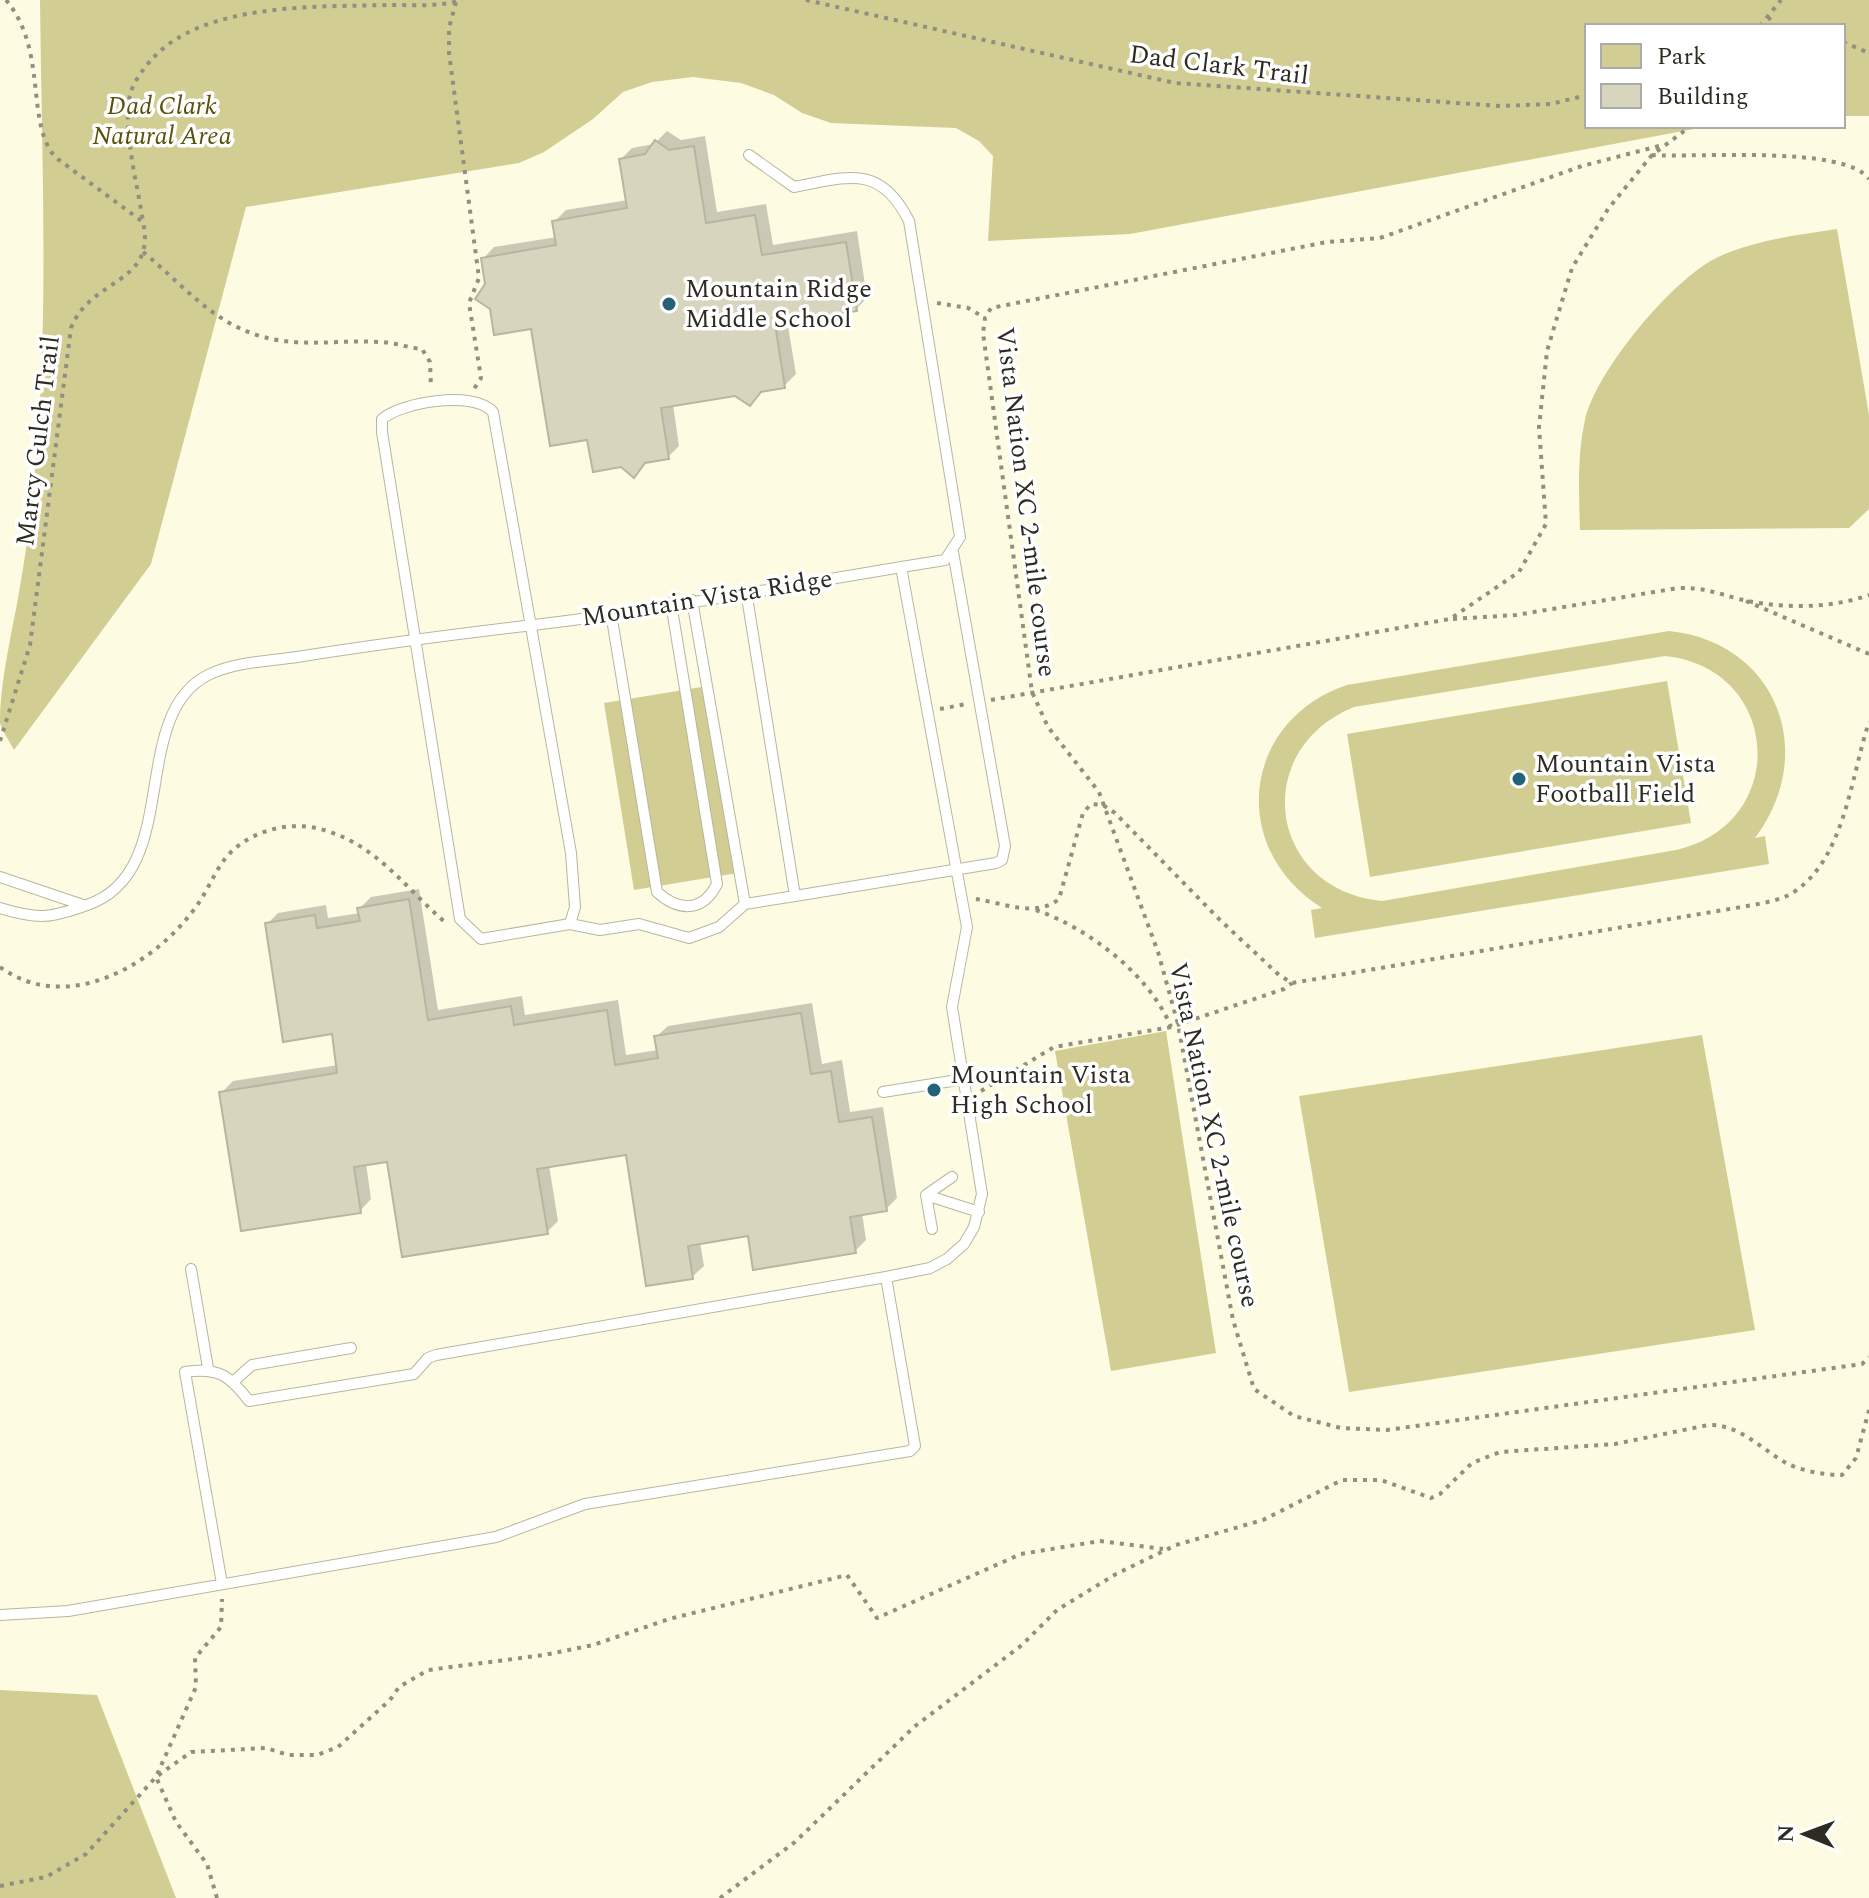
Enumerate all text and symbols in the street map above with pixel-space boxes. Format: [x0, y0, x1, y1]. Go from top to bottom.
legend [1585, 24, 1845, 128]
street label: Dad Clark Trail [1127, 34, 1311, 96]
text: Park [1657, 39, 1707, 75]
text: Building [1657, 79, 1749, 115]
park label: Dad Clark Natural Area [92, 86, 232, 156]
place label: Mountain Ridge Middle School [685, 269, 872, 339]
marker: Mountain Ridge Middle School [660, 295, 678, 313]
street label: Vista Nation XC 2-mile course [985, 325, 1067, 679]
street label: Marcy Gulch Trail [5, 334, 71, 548]
street label: Mountain Vista Ridge [579, 558, 835, 638]
place label: Mountain Vista Football Field [1535, 744, 1716, 814]
marker: Mountain Vista Football Field [1510, 770, 1528, 788]
street label: Vista Nation XC 2-mile course [1158, 959, 1270, 1311]
place label: Mountain Vista High School [950, 1055, 1131, 1125]
marker: Mountain Vista High School [925, 1081, 943, 1099]
north arrow [1765, 1794, 1845, 1874]
text: N [1770, 1824, 1803, 1843]

